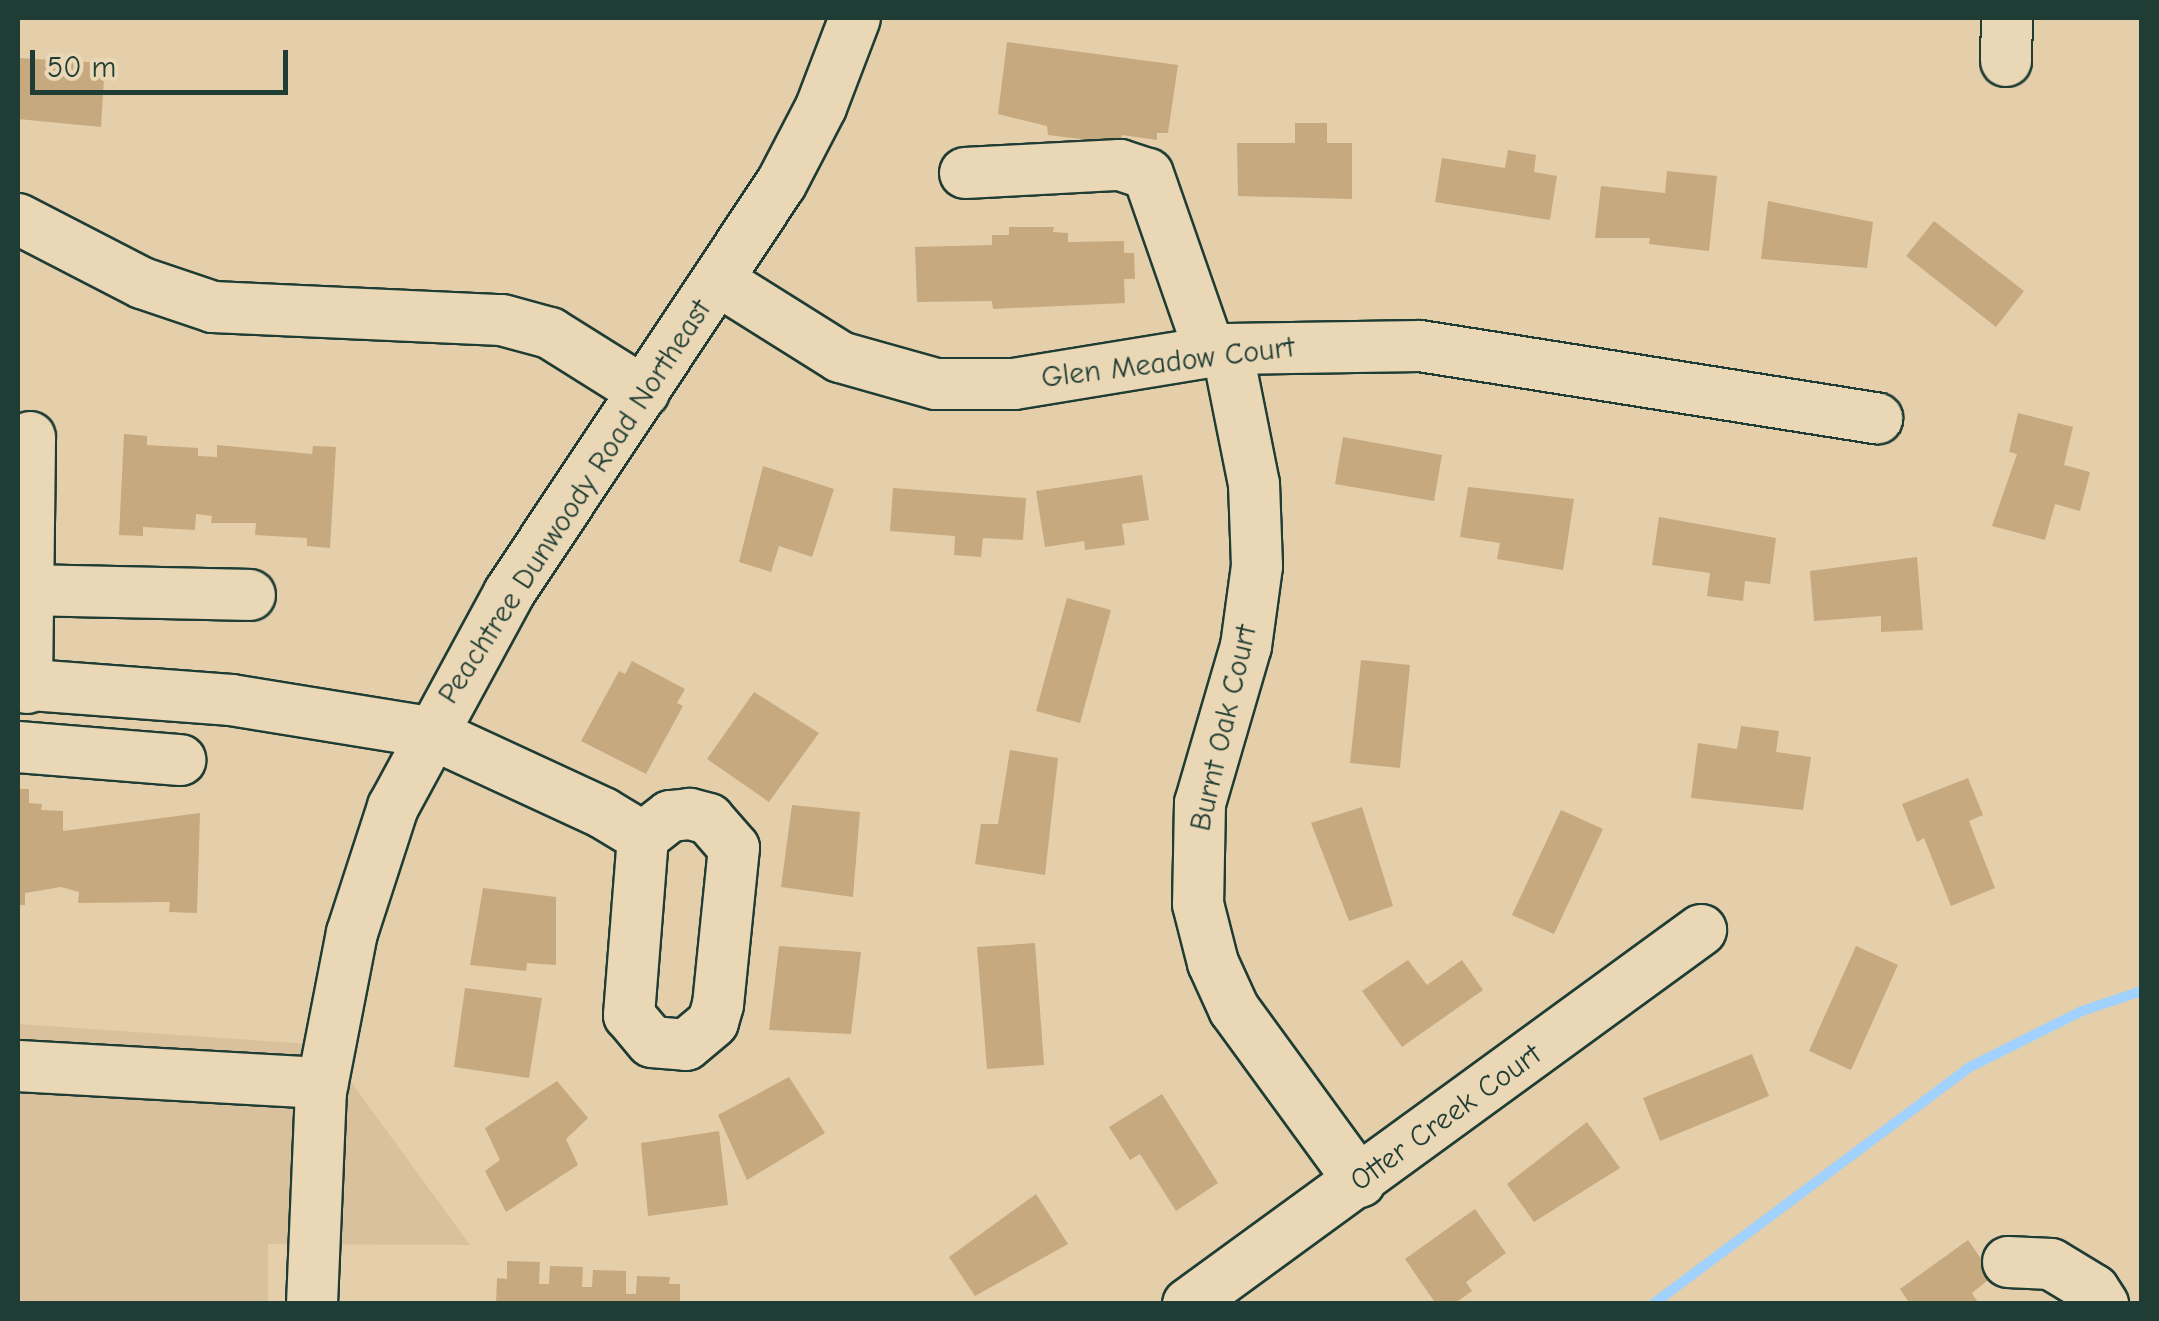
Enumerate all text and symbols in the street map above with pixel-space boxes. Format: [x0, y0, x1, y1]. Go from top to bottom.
scale bar [35, 30, 292, 92]
text: 50 m [47, 50, 116, 85]
street label: Peachtree Dunwoody Road Northeast [431, 293, 719, 711]
street label: Glen Meadow Court [1039, 330, 1297, 396]
street label: Burnt Oak Court [1183, 621, 1265, 835]
street label: Otter Creek Court [1344, 1037, 1548, 1199]

